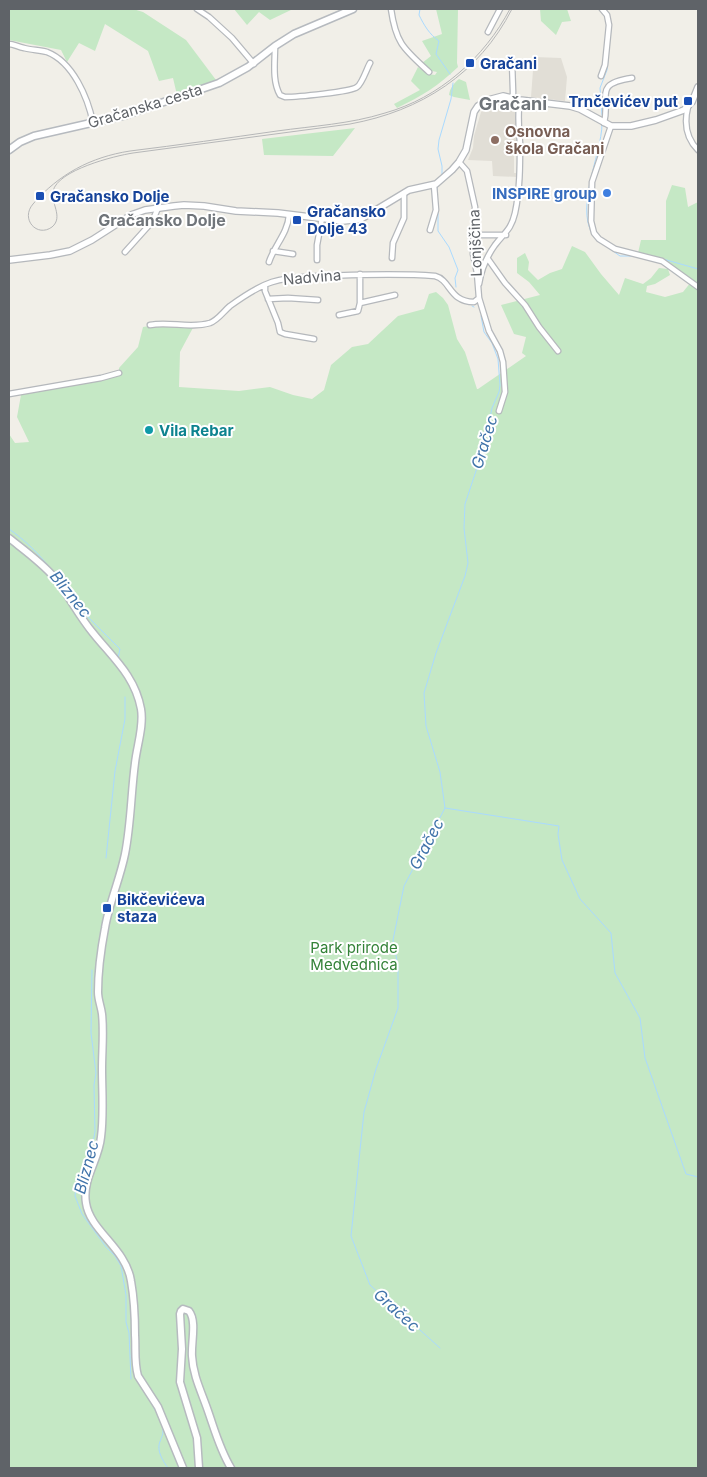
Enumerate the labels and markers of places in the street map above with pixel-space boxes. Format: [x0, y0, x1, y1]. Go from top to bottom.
place label: Gračani [480, 54, 537, 73]
marker: Gračani [464, 57, 476, 69]
place label: Trnčevićev put [568, 92, 679, 111]
marker: Trnčevićev put [682, 95, 694, 107]
place label: Osnovna škola Gračani [505, 122, 604, 158]
marker: Osnovna škola Gračani [489, 134, 501, 146]
place label: INSPIRE group [492, 184, 597, 203]
place label: Gračansko Dolje [50, 187, 170, 206]
marker: INSPIRE group [601, 187, 613, 199]
marker: Gračansko Dolje [34, 190, 46, 202]
place label: Gračansko Dolje 43 [307, 202, 386, 238]
marker: Gračansko Dolje 43 [291, 214, 303, 226]
place label: Vila Rebar [159, 421, 234, 440]
marker: Vila Rebar [143, 424, 155, 436]
place label: Bikčevićeva staza [117, 890, 205, 926]
marker: Bikčevićeva staza [101, 902, 113, 914]

